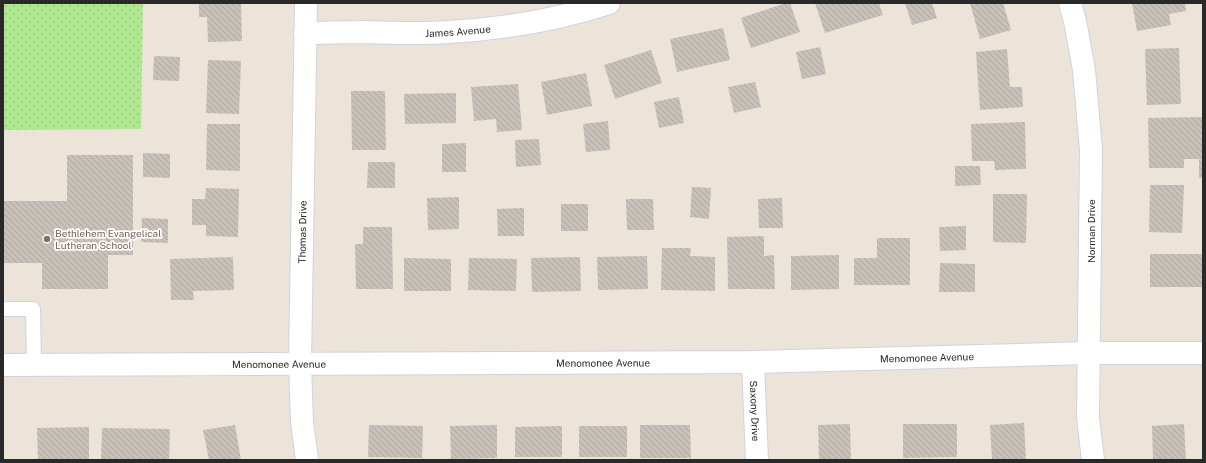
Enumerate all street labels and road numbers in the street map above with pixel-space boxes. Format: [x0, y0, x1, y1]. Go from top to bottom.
street label: James Avenue [425, 22, 492, 39]
street label: Norman Drive [1085, 199, 1097, 263]
street label: Thomas Drive [295, 200, 309, 264]
street label: Menomonee Avenue [880, 350, 974, 365]
street label: Menomonee Avenue [556, 356, 650, 369]
street label: Menomonee Avenue [232, 358, 326, 370]
street label: Saxony Drive [748, 380, 762, 442]

